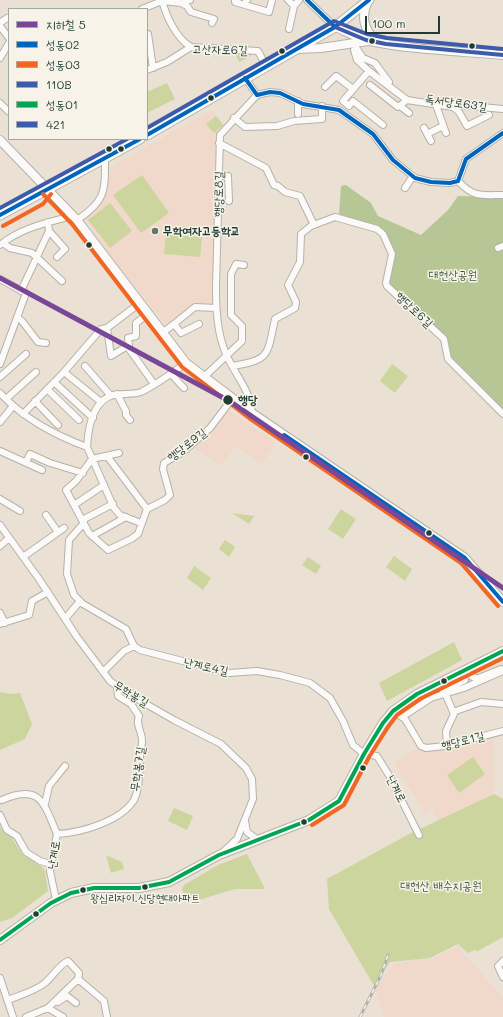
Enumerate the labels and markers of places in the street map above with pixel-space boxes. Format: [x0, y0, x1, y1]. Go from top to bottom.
unlabelled marker [367, 36, 377, 46]
unlabelled marker [467, 41, 477, 51]
unlabelled marker [277, 46, 287, 56]
unlabelled marker [206, 93, 216, 103]
unlabelled marker [104, 144, 114, 154]
unlabelled marker [116, 144, 126, 154]
place label: 무학여자고등학교 [163, 224, 240, 238]
marker: 무학여자고등학교 [150, 226, 160, 236]
unlabelled marker [84, 240, 94, 250]
marker: 행당 [221, 393, 235, 407]
place label: 행당 [238, 393, 257, 407]
unlabelled marker [301, 452, 311, 462]
unlabelled marker [424, 528, 434, 538]
unlabelled marker [439, 676, 449, 686]
unlabelled marker [358, 763, 368, 773]
unlabelled marker [299, 817, 309, 827]
marker: 왕십리자이.신당현대아파트 [140, 882, 150, 892]
unlabelled marker [78, 885, 88, 895]
place label: 왕십리자이.신당현대아파트 [90, 892, 200, 906]
unlabelled marker [31, 909, 41, 919]

